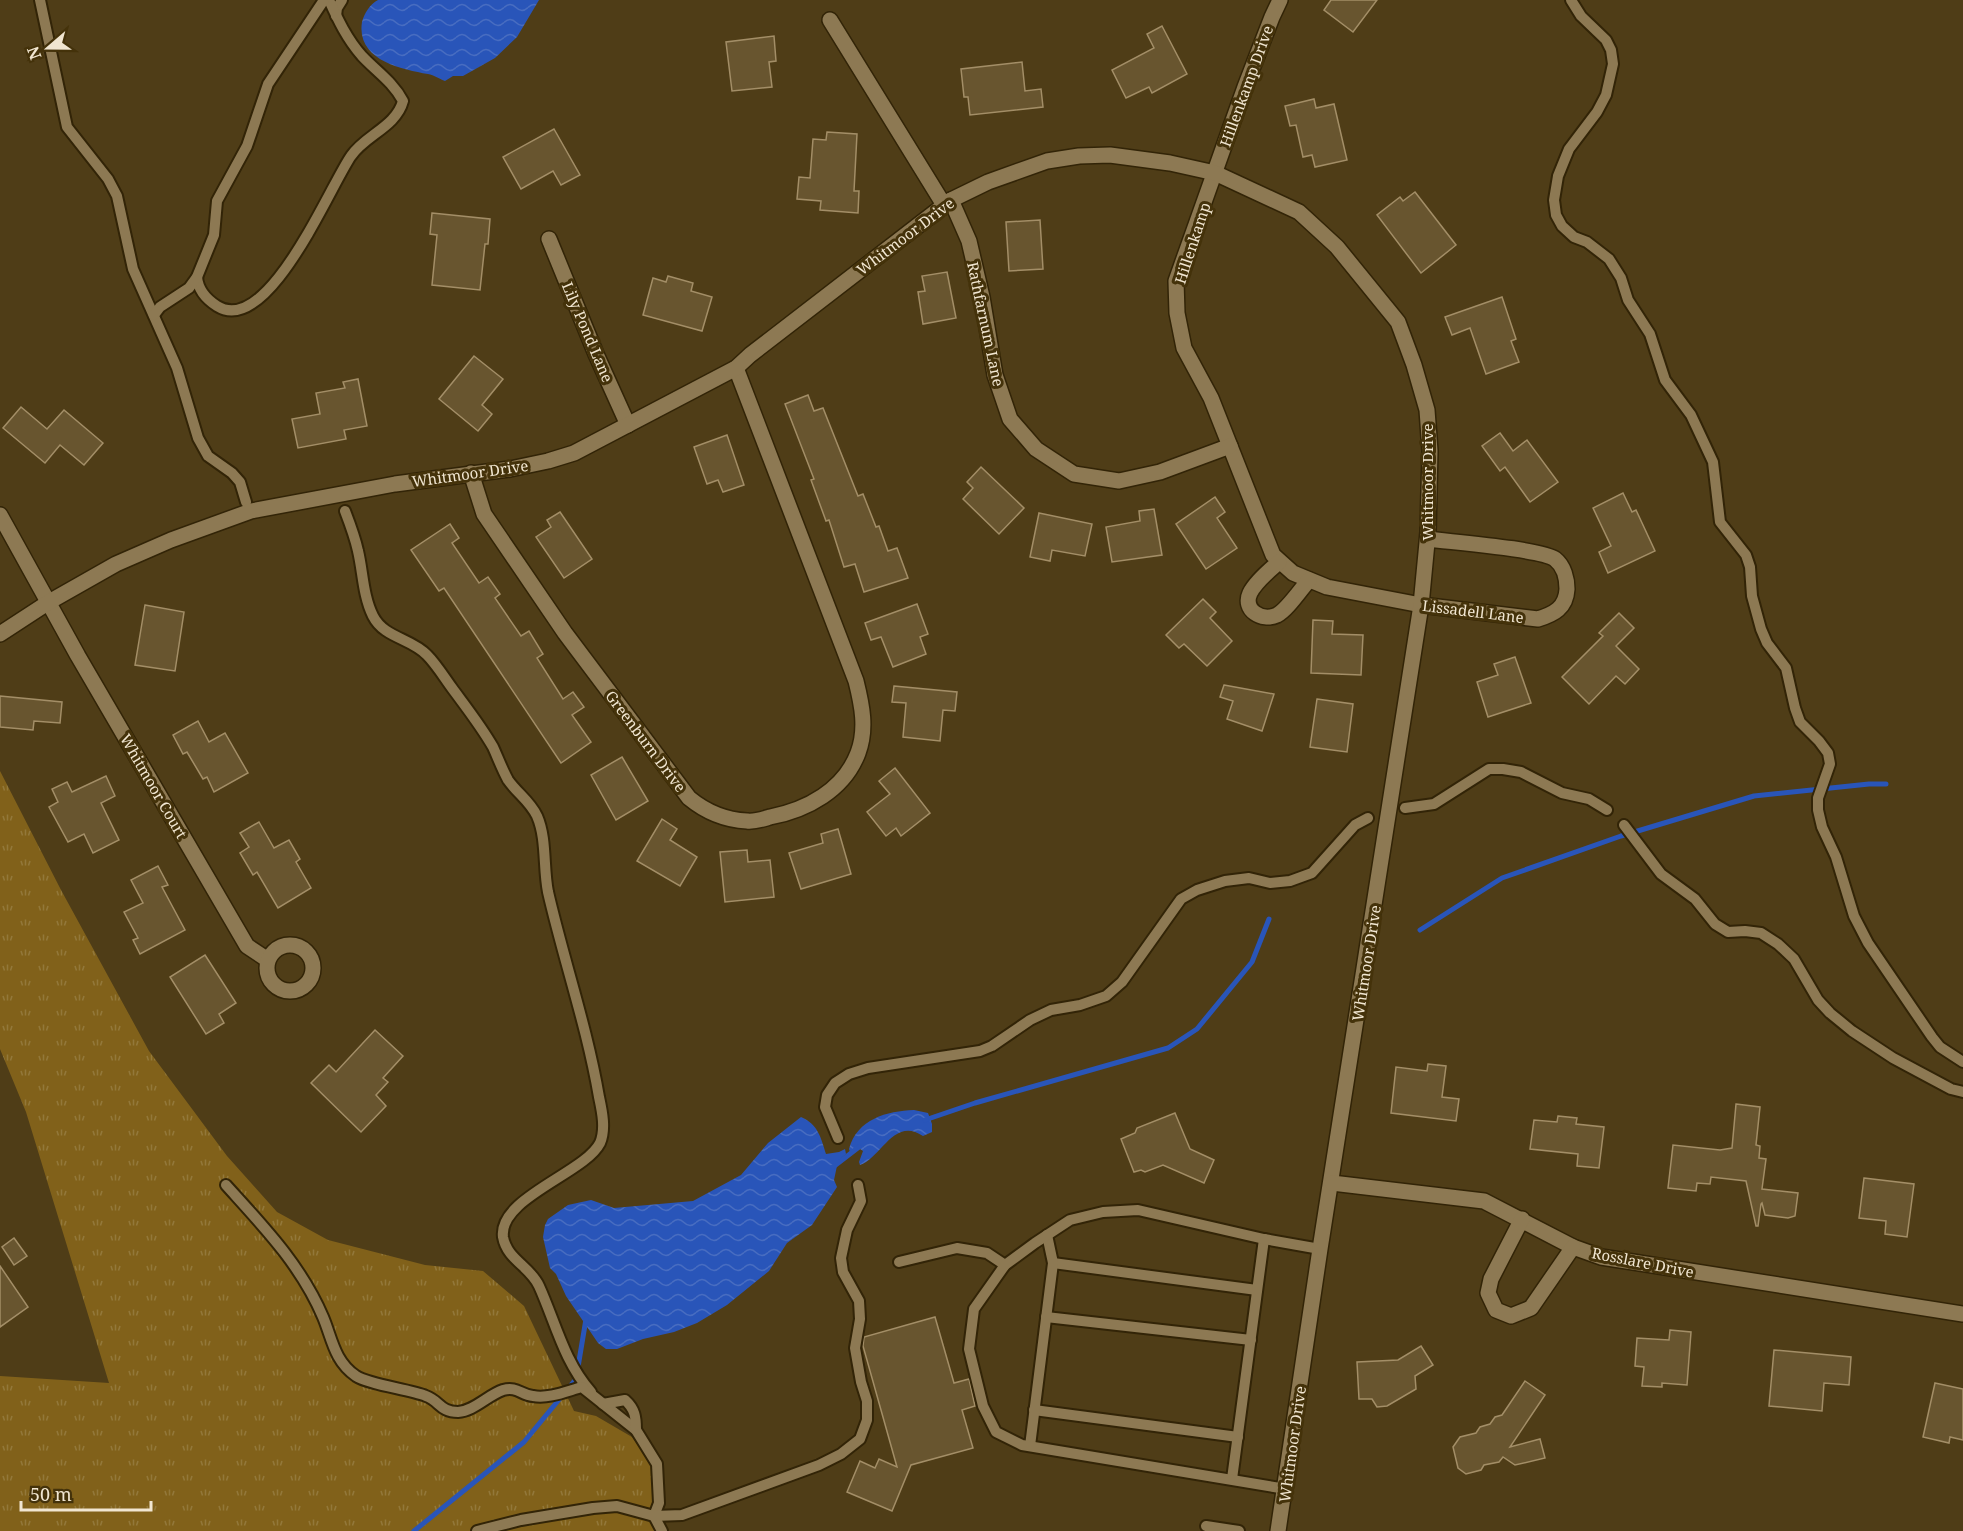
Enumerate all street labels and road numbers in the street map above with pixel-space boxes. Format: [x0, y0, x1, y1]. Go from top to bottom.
street label: Hillenkamp Drive [1215, 23, 1277, 149]
street label: Whitmoor Drive [852, 193, 958, 279]
street label: Hillenkamp [1169, 200, 1215, 286]
street label: Rathfarnum Lane [963, 260, 1009, 388]
street label: Lily Pond Lane [558, 279, 618, 385]
street label: Whitmoor Drive [1417, 423, 1437, 541]
street label: Whitmoor Drive [411, 455, 529, 491]
street label: Lissadell Lane [1421, 595, 1525, 627]
street label: Greenburn Drive [601, 686, 691, 796]
street label: Whitmoor Court [116, 730, 192, 842]
street label: Whitmoor Drive [1347, 904, 1385, 1022]
street label: Rosslare Drive [1590, 1242, 1696, 1282]
street label: Whitmoor Drive [1274, 1385, 1310, 1503]

